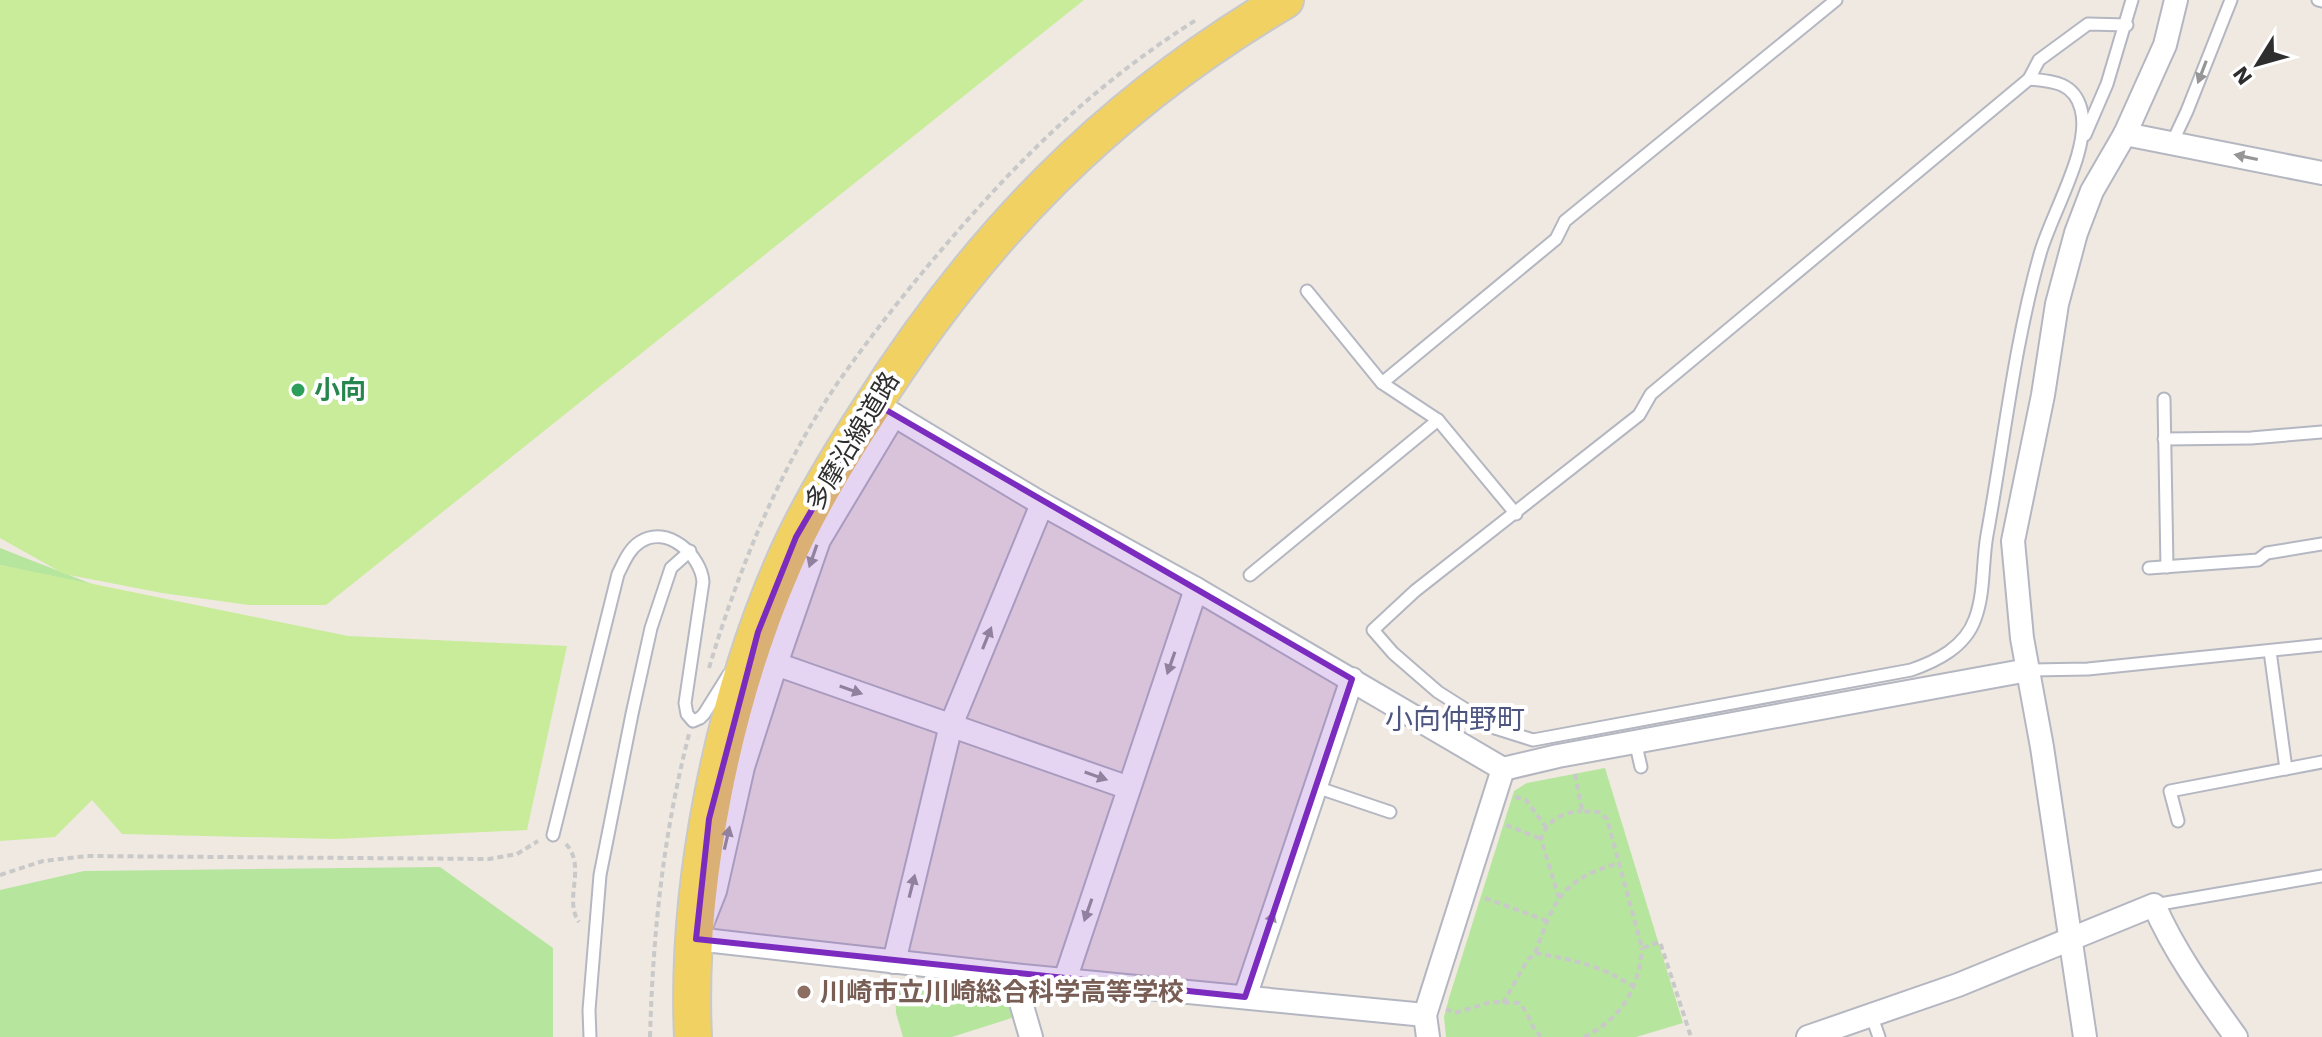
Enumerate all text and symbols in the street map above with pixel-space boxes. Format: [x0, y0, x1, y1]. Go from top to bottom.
north arrow [2218, 24, 2298, 104]
one-way arrow [2196, 60, 2209, 84]
text: N [2228, 62, 2257, 90]
one-way arrow [2233, 151, 2258, 163]
street label: 多摩沿線道路 [799, 366, 905, 516]
place label: 小向 [314, 375, 366, 405]
marker: 小向 [289, 381, 307, 399]
one-way arrow [807, 544, 819, 568]
one-way arrow [981, 626, 994, 650]
one-way arrow [1165, 651, 1177, 675]
one-way arrow [839, 684, 863, 697]
district label: 小向仲野町 [1385, 703, 1525, 736]
one-way arrow [1084, 770, 1108, 783]
one-way arrow [721, 825, 734, 850]
one-way arrow [906, 873, 919, 898]
one-way arrow [1082, 898, 1094, 922]
one-way arrow [1264, 911, 1276, 935]
place label: 川崎市立川崎総合科学高等学校 [820, 977, 1184, 1007]
marker: 川崎市立川崎総合科学高等学校 [795, 983, 813, 1001]

